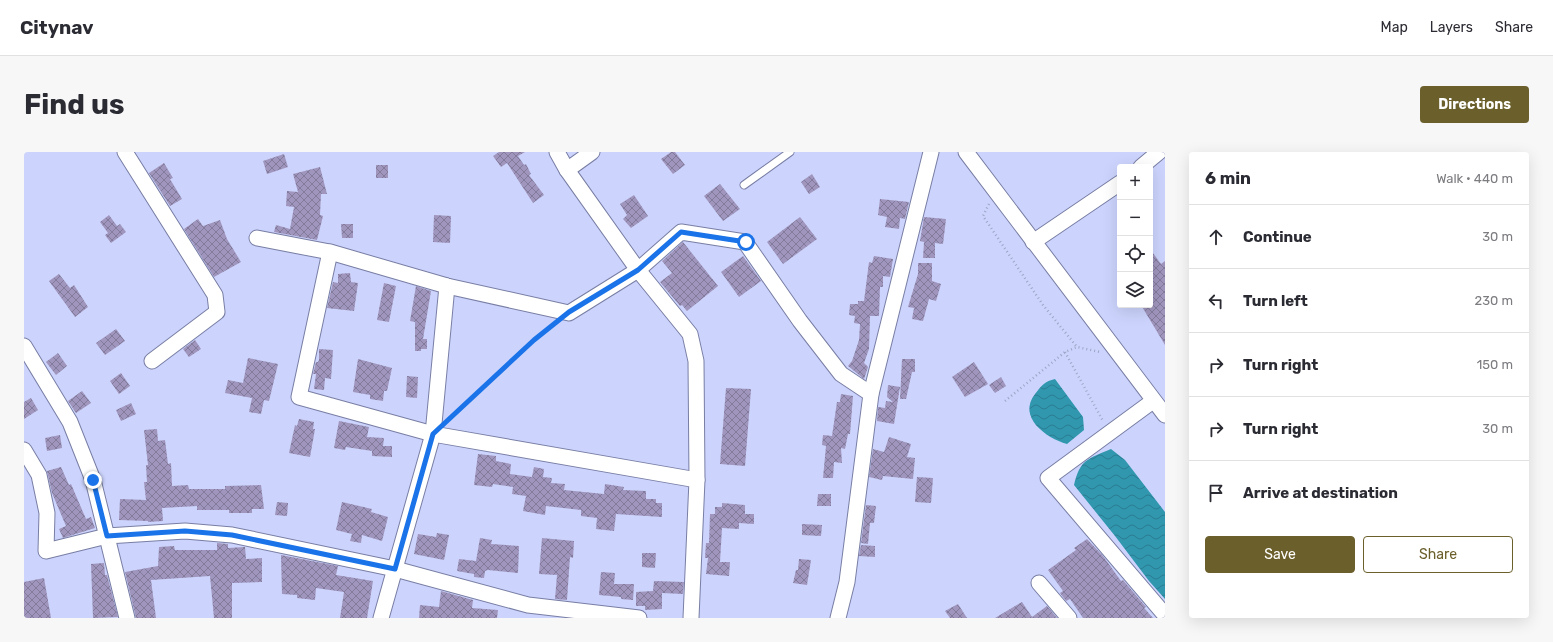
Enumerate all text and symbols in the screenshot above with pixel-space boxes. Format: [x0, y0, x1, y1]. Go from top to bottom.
text: Citynav [20, 16, 93, 39]
text: Map [1381, 19, 1408, 36]
text: Layers [1430, 19, 1473, 36]
text: Share [1495, 19, 1533, 36]
button: Directions [1420, 86, 1529, 123]
text: Find us [24, 88, 124, 121]
map controls [1117, 164, 1153, 308]
button: + [1117, 164, 1153, 200]
text: 6 min [1205, 168, 1251, 188]
text: Walk · 440 m [1436, 171, 1513, 186]
button: − [1117, 200, 1153, 236]
icon: ahead [1205, 226, 1227, 248]
text: Continue [1243, 228, 1312, 246]
text: 30 m [1482, 229, 1513, 244]
route start [737, 233, 755, 251]
button: locate [1117, 236, 1153, 272]
button: layers [1117, 272, 1153, 308]
icon: left [1205, 290, 1227, 312]
text: Turn left [1243, 292, 1308, 310]
text: 230 m [1475, 293, 1513, 308]
icon: right [1205, 354, 1227, 376]
text: Turn right [1243, 356, 1318, 374]
text: 150 m [1477, 357, 1513, 372]
icon: right [1205, 418, 1227, 440]
text: Turn right [1243, 420, 1318, 438]
text: 30 m [1482, 421, 1513, 436]
route end [84, 471, 102, 489]
icon: arrive [1205, 482, 1227, 504]
text: Arrive at destination [1243, 484, 1398, 502]
button: Save [1205, 536, 1355, 573]
button: Share [1363, 536, 1513, 573]

